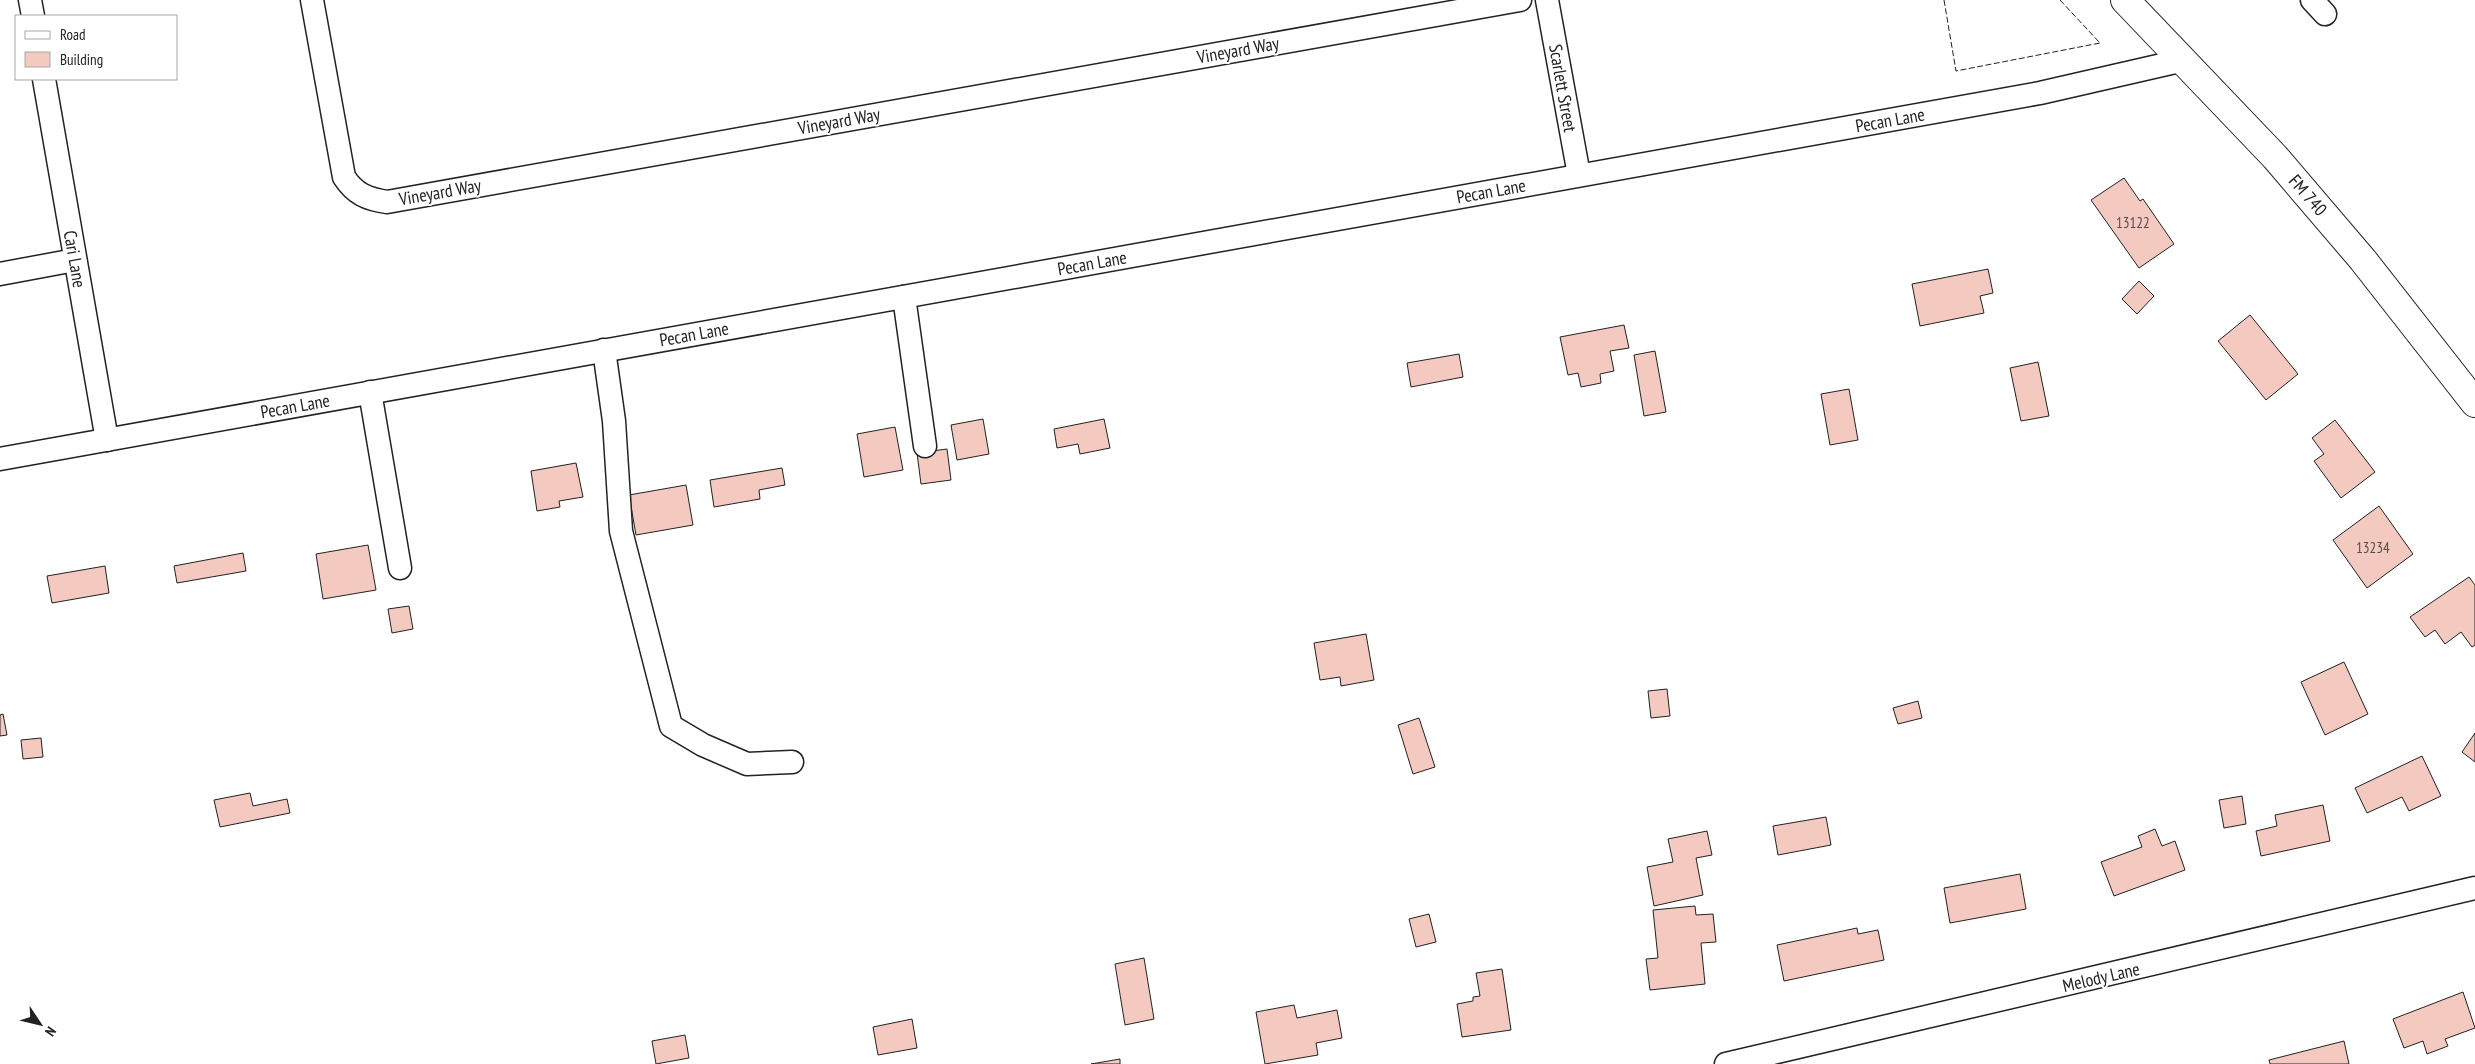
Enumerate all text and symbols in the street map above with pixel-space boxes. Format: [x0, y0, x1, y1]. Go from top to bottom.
legend [15, 15, 178, 80]
text: Road [60, 25, 86, 44]
street label: Vineyard Way [1194, 31, 1281, 69]
street label: Scarlett Street [1544, 42, 1582, 134]
text: Building [60, 50, 103, 69]
street label: Vineyard Way [795, 102, 882, 140]
street label: Pecan Lane [1854, 103, 1926, 137]
street label: FM 740 [2284, 170, 2332, 220]
street label: Vineyard Way [396, 173, 483, 211]
street label: Pecan Lane [1455, 174, 1527, 208]
house number: 13122 [2116, 213, 2150, 232]
street label: Cari Lane [59, 229, 91, 289]
street label: Pecan Lane [1056, 246, 1128, 280]
street label: Pecan Lane [658, 317, 730, 351]
street label: Pecan Lane [259, 389, 331, 423]
house number: 13234 [2356, 538, 2390, 557]
street label: Melody Lane [2060, 957, 2142, 997]
north arrow [15, 999, 65, 1049]
text: N [41, 1023, 60, 1040]

